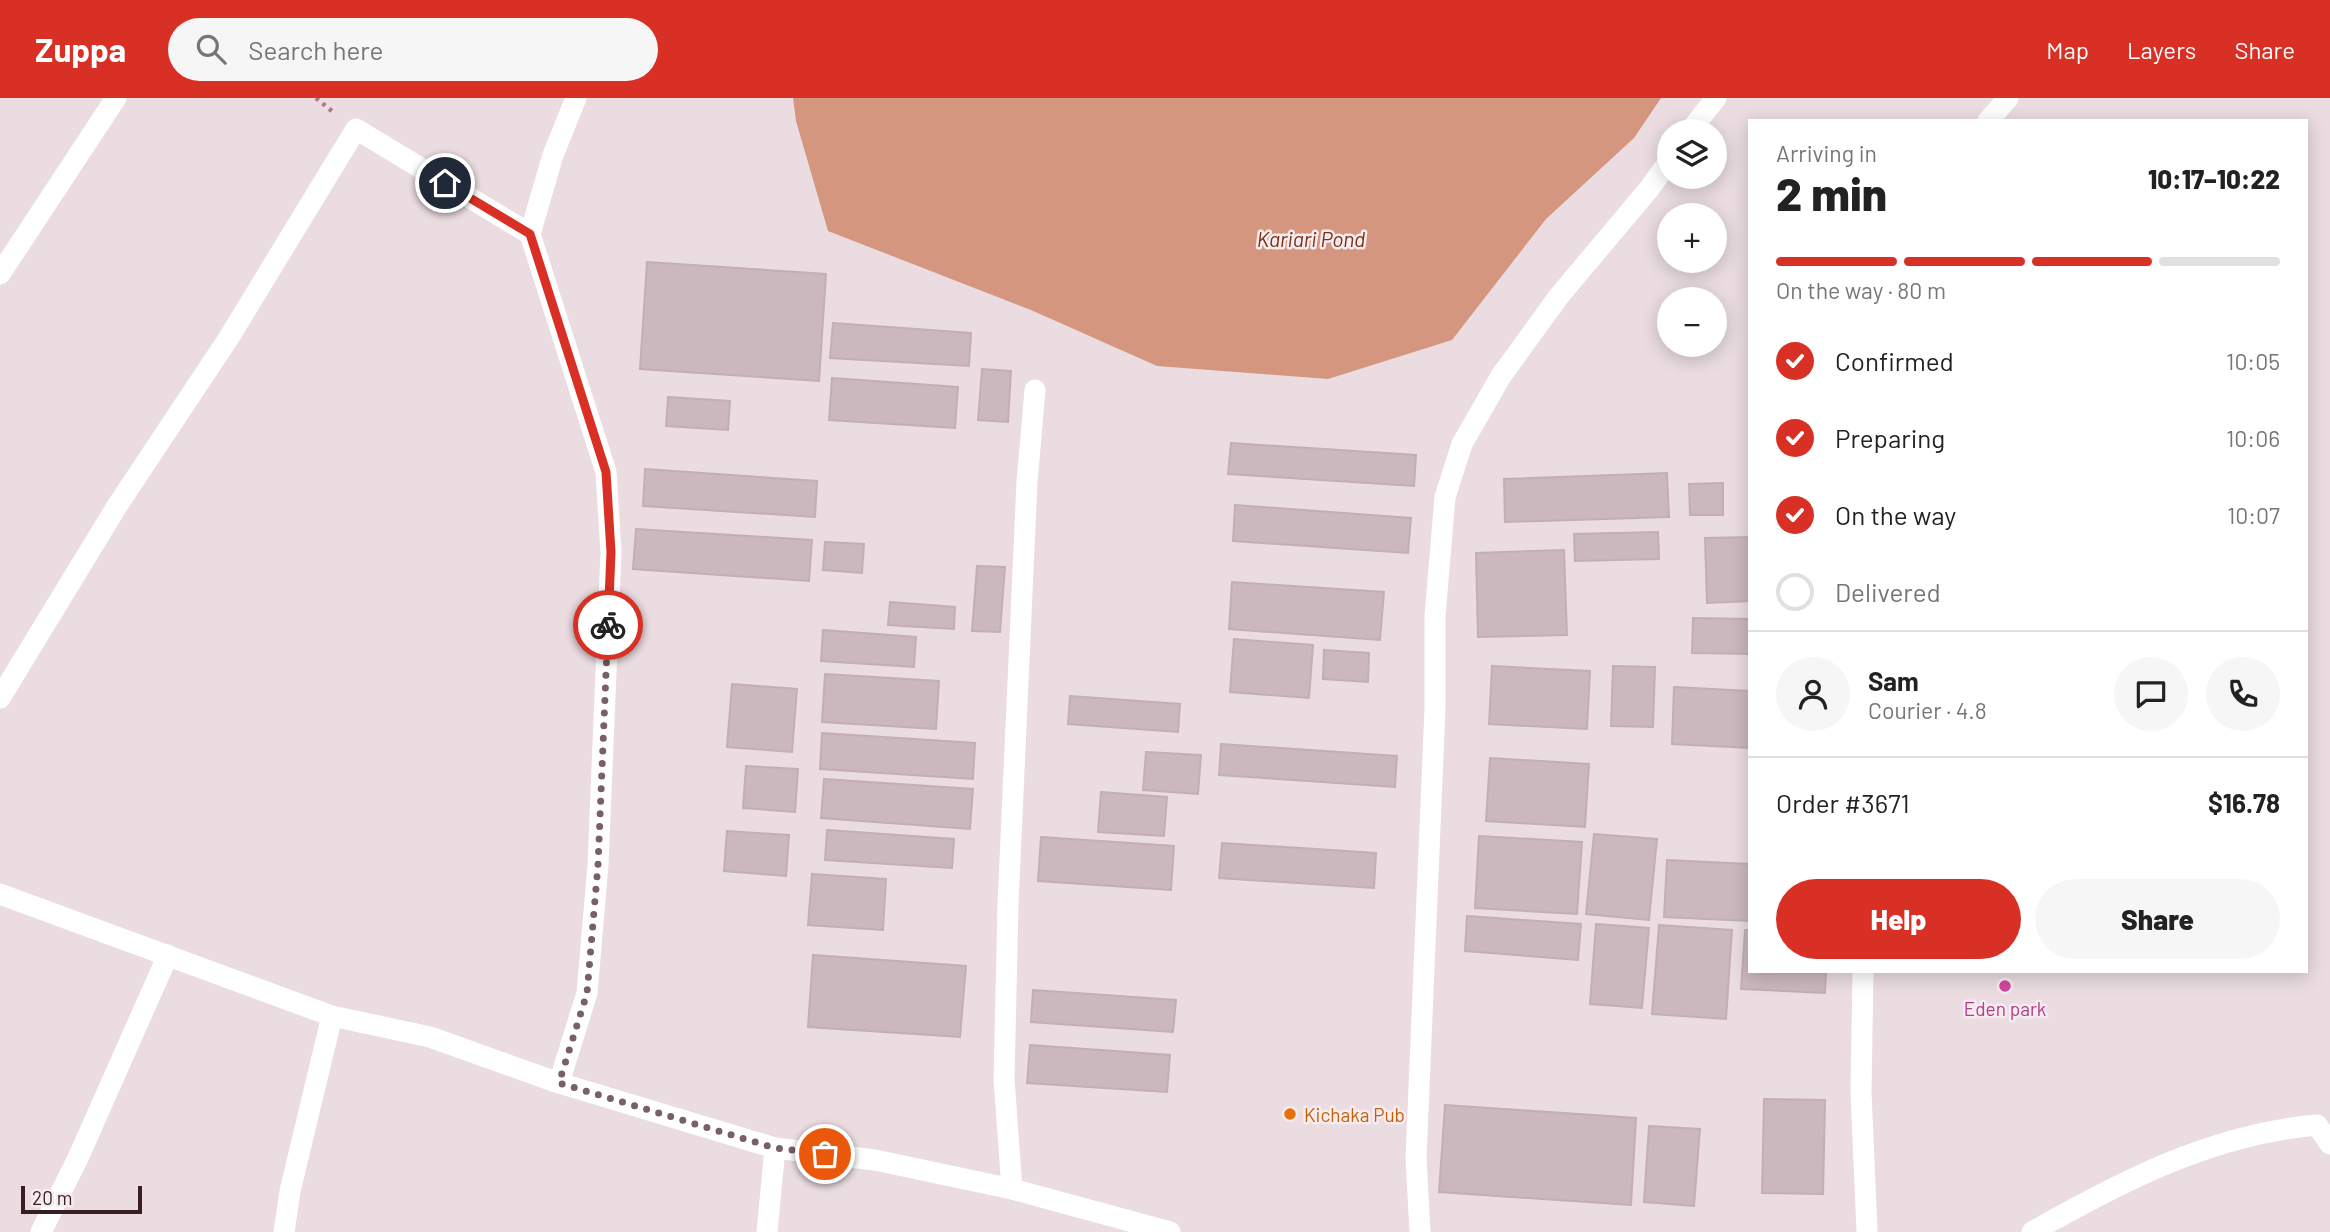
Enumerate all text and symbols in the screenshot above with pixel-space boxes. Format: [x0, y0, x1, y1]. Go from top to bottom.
search box [168, 18, 658, 81]
text: Zuppa [35, 29, 126, 69]
icon: search [192, 30, 230, 68]
text: Search here [248, 34, 383, 65]
text: Map [2046, 35, 2089, 64]
text: Layers [2127, 35, 2196, 64]
text: Share [2234, 35, 2295, 64]
map controls [1657, 119, 1727, 357]
button: layers [1657, 119, 1727, 189]
text: Arriving in [1776, 139, 1877, 167]
pin [415, 153, 475, 213]
text: 10:17–10:22 [2148, 163, 2280, 194]
icon: home [426, 164, 464, 202]
text: 2 min [1776, 165, 1887, 220]
button: + [1657, 203, 1727, 273]
water label: Kariari Pond [1257, 226, 1365, 251]
text: On the way · 80 m [1776, 276, 1946, 304]
button: − [1657, 287, 1727, 357]
icon: check [1776, 342, 1814, 380]
text: Confirmed [1835, 345, 1954, 376]
text: 10:05 [2226, 347, 2280, 375]
icon: check [1776, 419, 1814, 457]
text: Preparing [1835, 422, 1945, 453]
text: 10:06 [2226, 424, 2280, 452]
icon: check [1776, 496, 1814, 534]
text: On the way [1835, 499, 1956, 530]
text: 10:07 [2227, 501, 2280, 529]
text: Delivered [1835, 576, 1941, 607]
courier [573, 590, 643, 660]
icon: bike [589, 606, 627, 644]
button: person [1776, 657, 1850, 731]
button: chat [2114, 657, 2188, 731]
button: phone [2206, 657, 2280, 731]
text: Sam [1868, 665, 1919, 696]
text: Courier · 4.8 [1868, 696, 1987, 724]
text: Order #3671 [1776, 787, 1910, 818]
text: $16.78 [2208, 787, 2280, 818]
button: Help [1776, 879, 2021, 959]
button: Share [2035, 879, 2280, 959]
marker: Eden park [1997, 978, 2013, 994]
place label: Eden park [1964, 997, 2046, 1020]
place label: Kichaka Pub [1304, 1103, 1405, 1126]
marker: Kichaka Pub [1282, 1106, 1298, 1122]
pin [795, 1124, 855, 1184]
icon: bag [806, 1135, 844, 1173]
scale bar [21, 1183, 142, 1215]
text: 20 m [32, 1186, 72, 1209]

